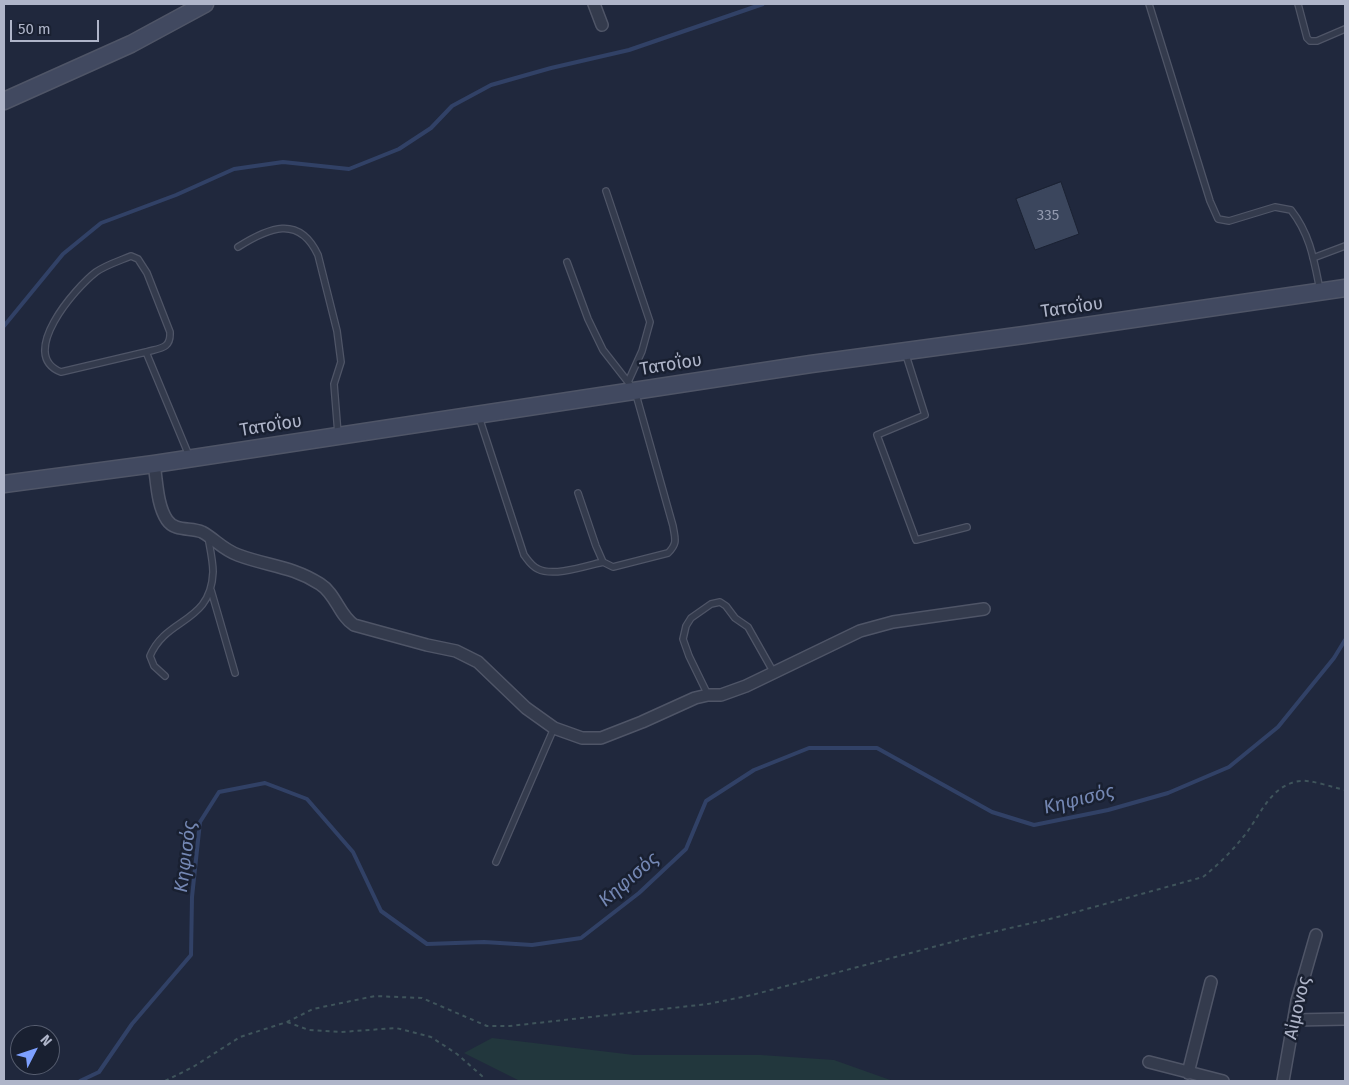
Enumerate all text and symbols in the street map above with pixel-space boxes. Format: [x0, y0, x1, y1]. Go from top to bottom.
scale bar [12, 10, 101, 42]
text: 50 m [18, 20, 51, 38]
house number: 335 [1037, 207, 1059, 225]
street label: Τατοΐου [1039, 293, 1105, 323]
street label: Τατοΐου [638, 349, 704, 381]
street label: Τατοΐου [238, 410, 304, 442]
water label: Κηφισός [1041, 780, 1117, 820]
water label: Κηφισός [170, 820, 202, 894]
water label: Κηφισός [594, 848, 664, 912]
street label: Αίμονος [1280, 974, 1316, 1042]
north arrow [10, 1025, 60, 1075]
text: N [36, 1031, 55, 1050]

